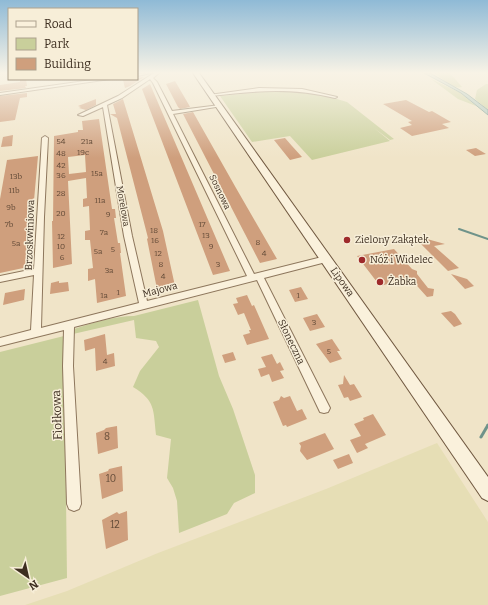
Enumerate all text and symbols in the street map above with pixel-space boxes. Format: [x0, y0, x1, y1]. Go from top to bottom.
legend [8, 8, 138, 80]
text: Road [44, 17, 72, 31]
text: Park [44, 37, 70, 51]
text: Building [44, 57, 91, 71]
house number: 54 [57, 137, 66, 146]
house number: 21a [81, 137, 94, 146]
house number: 19c [77, 148, 89, 157]
house number: 48 [56, 149, 66, 158]
house number: 42 [56, 161, 66, 170]
house number: 15a [91, 169, 104, 178]
house number: 36 [56, 171, 66, 180]
house number: 13b [10, 172, 23, 181]
street label: Sosnowa [207, 173, 233, 211]
street label: Morelowa [114, 185, 132, 227]
house number: 11b [8, 186, 20, 195]
house number: 28 [56, 189, 66, 198]
house number: 11a [95, 196, 106, 205]
street label: Brzoskwiniowa [23, 199, 37, 270]
house number: 9b [6, 203, 16, 212]
house number: 20 [56, 209, 66, 218]
house number: 9 [106, 210, 111, 219]
house number: 7b [5, 220, 14, 229]
house number: 17 [198, 220, 206, 229]
house number: 18 [150, 226, 158, 235]
house number: 7a [100, 228, 109, 237]
house number: 13 [202, 231, 210, 240]
house number: 12 [57, 232, 65, 241]
place label: Zielony Zakątek [355, 234, 429, 246]
marker: Zielony Zakątek [342, 235, 352, 245]
house number: 16 [151, 236, 159, 245]
house number: 8 [256, 238, 261, 247]
house number: 5a [12, 239, 21, 248]
house number: 10 [57, 242, 65, 251]
house number: 9 [209, 242, 214, 251]
house number: 5 [111, 245, 115, 254]
house number: 5a [94, 247, 103, 256]
house number: 12 [154, 249, 162, 258]
house number: 4 [262, 249, 267, 258]
house number: 6 [60, 253, 65, 262]
place label: Nóż i Widelec [370, 254, 433, 266]
marker: Nóż i Widelec [357, 255, 367, 265]
house number: 8 [159, 260, 164, 269]
house number: 3 [216, 260, 221, 269]
street label: Lipowa [328, 265, 357, 299]
house number: 3a [105, 266, 114, 275]
house number: 4 [161, 272, 166, 281]
place label: Żabka [388, 274, 417, 288]
marker: Żabka [375, 277, 385, 287]
street label: Majowa [141, 279, 179, 300]
house number: 1 [116, 288, 120, 297]
house number: 1a [100, 291, 108, 300]
house number: 1 [296, 291, 300, 300]
street label: Słoneczna [275, 318, 307, 367]
house number: 3 [312, 318, 317, 327]
house number: 5 [327, 347, 331, 356]
house number: 4 [103, 357, 108, 366]
street label: Fiołkowa [49, 389, 65, 440]
house number: 8 [104, 431, 110, 443]
house number: 10 [106, 473, 116, 485]
house number: 12 [110, 519, 120, 531]
north arrow [8, 557, 48, 597]
text: N [26, 577, 40, 593]

